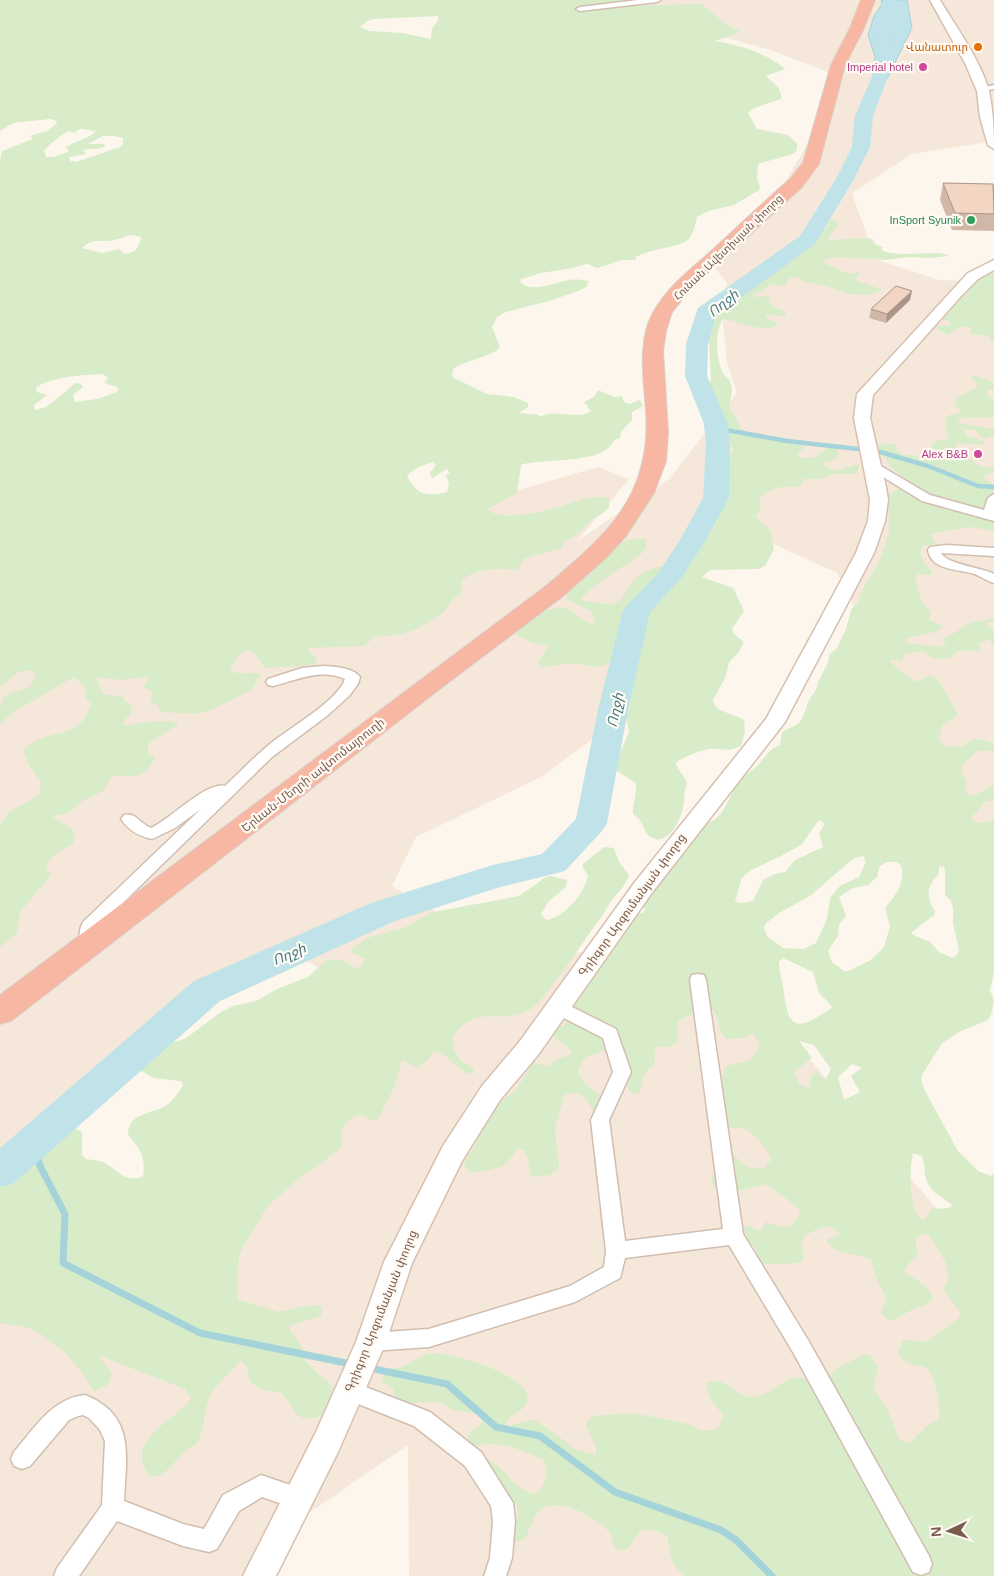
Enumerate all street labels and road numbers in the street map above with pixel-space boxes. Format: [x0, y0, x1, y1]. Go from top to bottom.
street label: Հունան Ավետիսյան փողոց [671, 192, 786, 303]
street label: Երևան-Մեղրի ավտոմայրուղի [239, 715, 387, 835]
street label: Գրիգոր Արզումանյան փողոց [575, 831, 689, 979]
street label: Գրիգոր Արզումանյան փողոց [342, 1228, 420, 1394]

